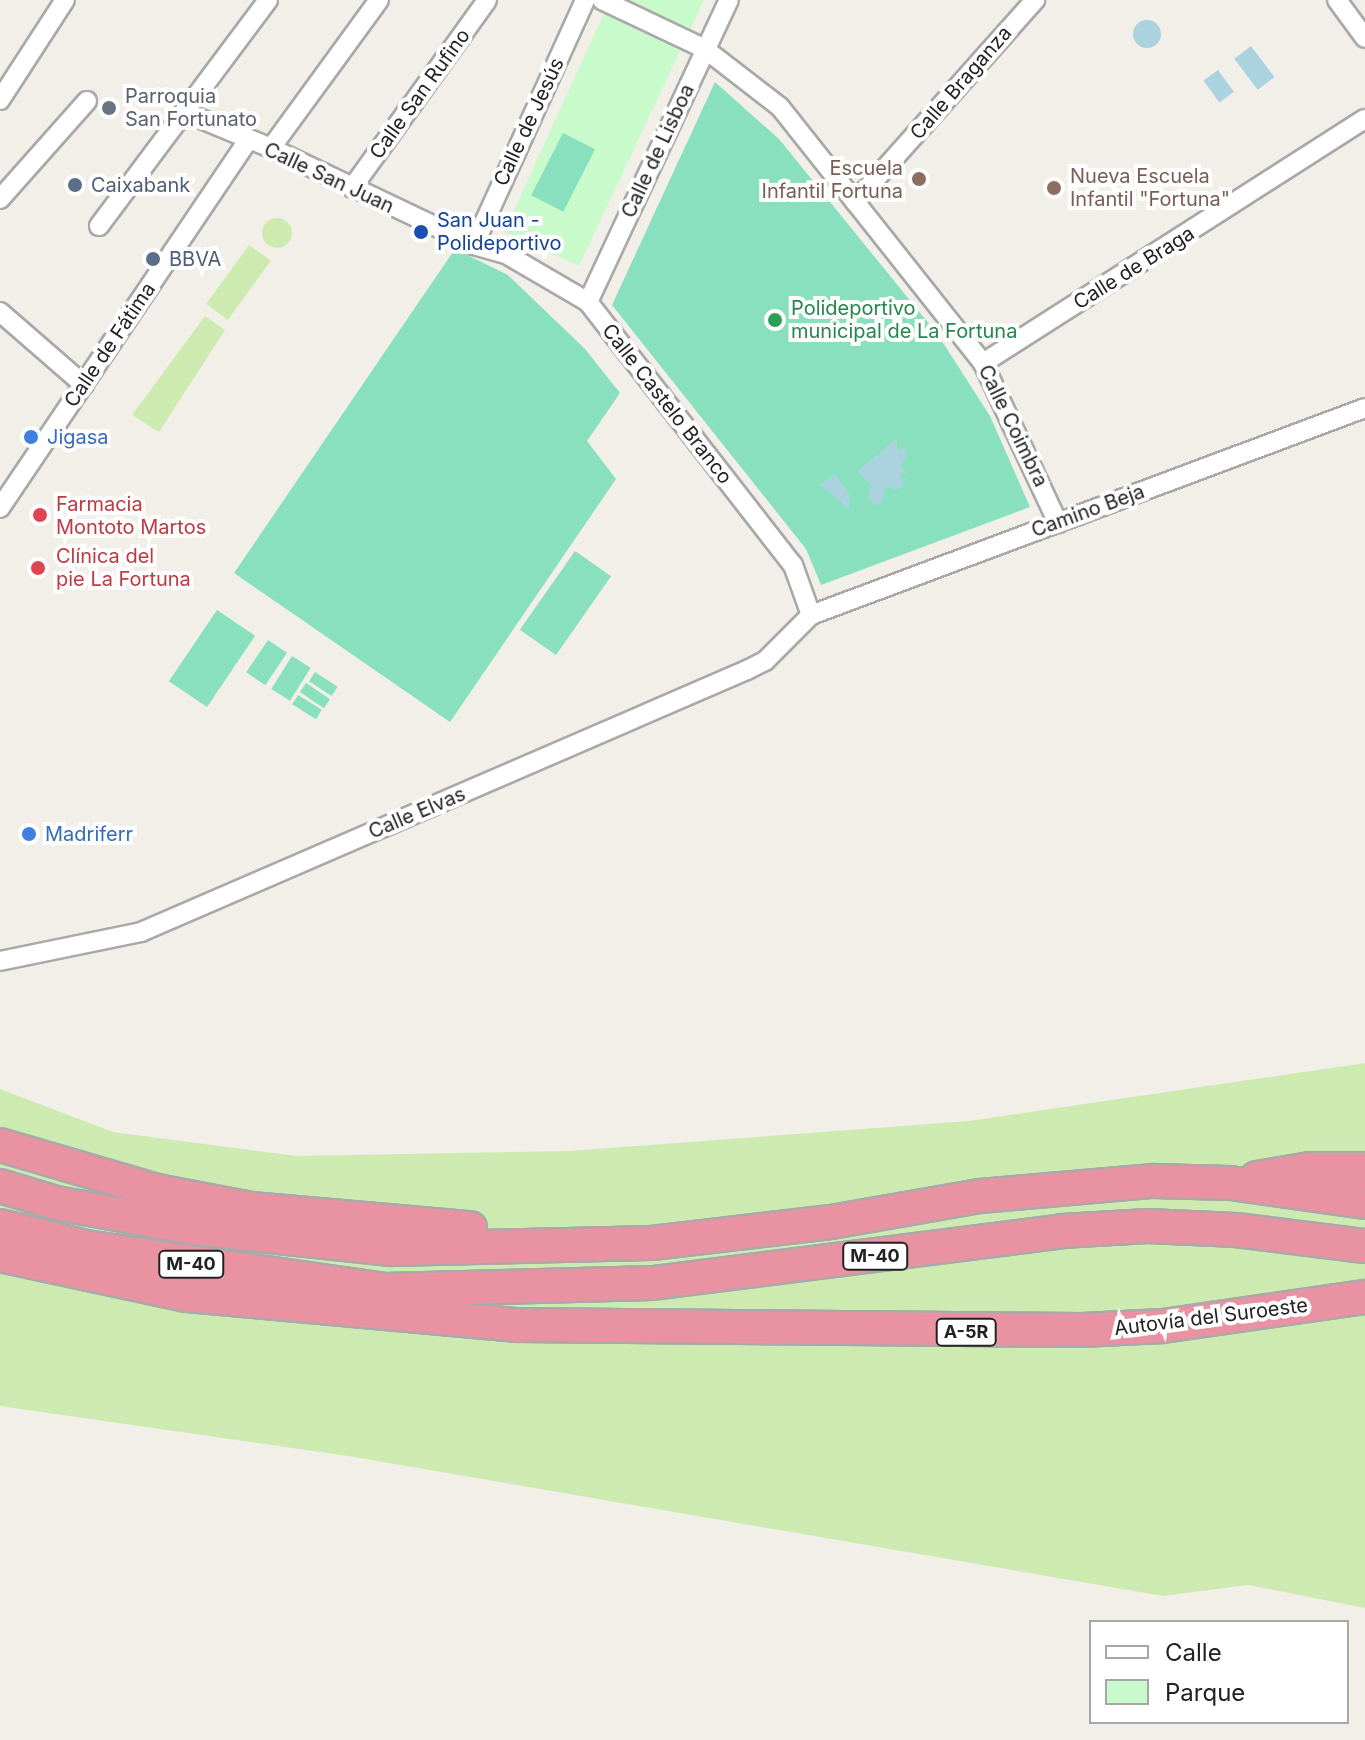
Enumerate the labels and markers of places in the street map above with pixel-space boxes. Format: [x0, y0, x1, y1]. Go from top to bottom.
place label: Parroquia San Fortunato [125, 84, 257, 131]
marker: Parroquia San Fortunato [100, 99, 118, 117]
place label: Escuela Infantil Fortuna [762, 156, 903, 203]
place label: Nueva Escuela Infantil "Fortuna" [1070, 164, 1230, 211]
marker: Escuela Infantil Fortuna [910, 170, 928, 188]
place label: Caixabank [91, 173, 190, 197]
marker: Caixabank [66, 176, 84, 194]
marker: Nueva Escuela Infantil "Fortuna" [1045, 179, 1063, 197]
place label: San Juan - Polideportivo [437, 208, 562, 255]
marker: San Juan - Polideportivo [412, 223, 430, 241]
place label: BBVA [169, 247, 221, 271]
marker: BBVA [144, 250, 162, 268]
place label: Polideportivo municipal de La Fortuna [791, 296, 1017, 343]
marker: Polideportivo municipal de La Fortuna [766, 311, 784, 329]
place label: Jigasa [47, 425, 109, 449]
marker: Jigasa [22, 428, 40, 446]
place label: Farmacia Montoto Martos [56, 492, 206, 539]
marker: Farmacia Montoto Martos [31, 506, 49, 524]
place label: Clínica del pie La Fortuna [56, 544, 191, 591]
marker: Clínica del pie La Fortuna [27, 557, 49, 579]
place label: Madriferr [45, 822, 133, 846]
marker: Madriferr [20, 825, 38, 843]

